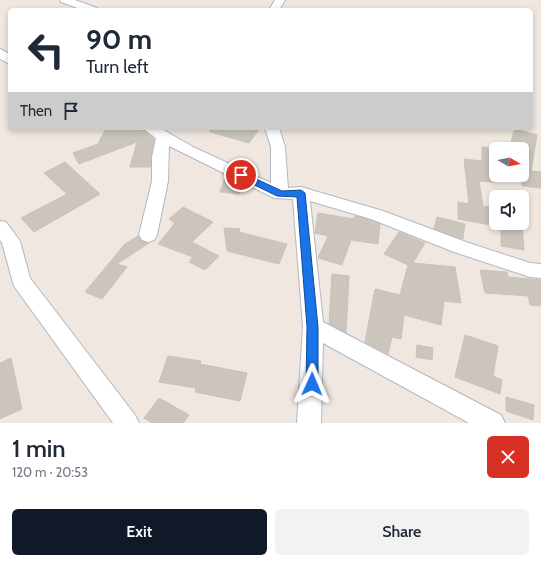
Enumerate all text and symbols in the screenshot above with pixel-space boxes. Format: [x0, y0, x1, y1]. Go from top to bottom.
text: 90 m [86, 22, 152, 56]
icon: left [20, 24, 72, 76]
text: Turn left [86, 56, 149, 78]
icon: arrive [60, 100, 82, 122]
text: Then [20, 102, 52, 120]
north arrow [489, 142, 529, 182]
map controls [489, 142, 529, 230]
pin [224, 158, 258, 192]
icon: arrive [230, 164, 252, 186]
button: sound [489, 190, 529, 230]
position arrow [291, 363, 333, 405]
text: 1 min [12, 434, 66, 463]
button: close [487, 436, 529, 478]
text: 120 m · 20:53 [12, 464, 88, 480]
button: Exit [12, 509, 267, 555]
button: Share [275, 509, 529, 555]

